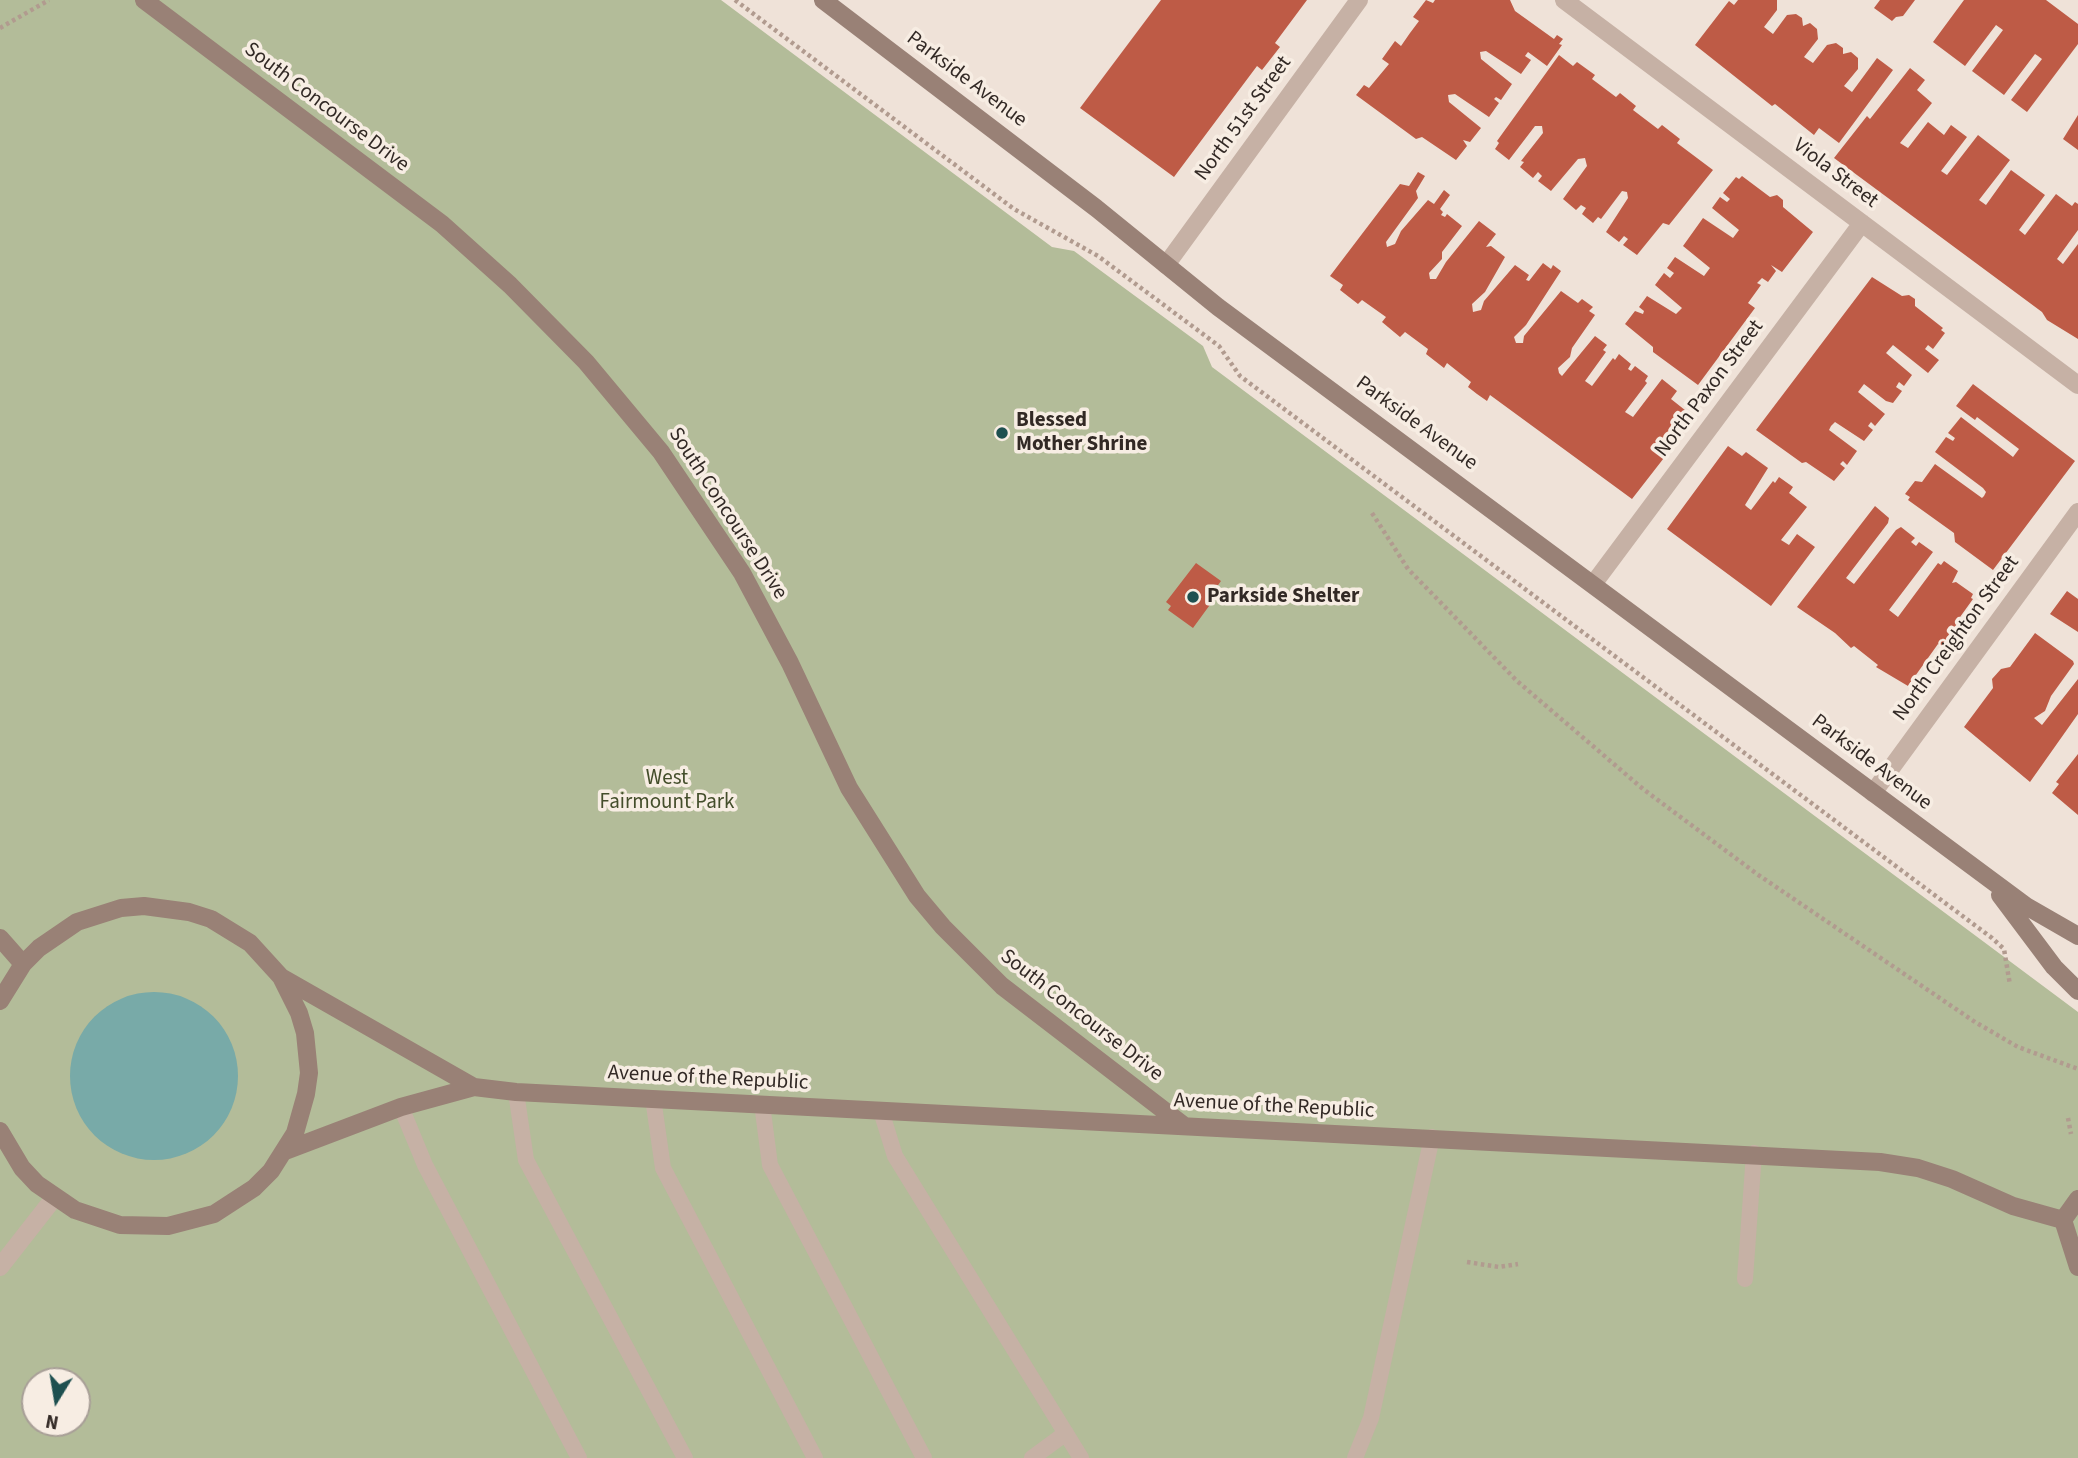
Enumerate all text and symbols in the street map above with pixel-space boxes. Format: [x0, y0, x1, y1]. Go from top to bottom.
street label: Parkside Avenue [901, 27, 1031, 133]
street label: South Concourse Drive [239, 38, 413, 178]
street label: North 51st Street [1190, 52, 1298, 186]
street label: Viola Street [1787, 134, 1883, 214]
street label: North Paxon Street [1650, 315, 1770, 463]
street label: Parkside Avenue [1350, 371, 1482, 477]
place label: Blessed Mother Shrine [1016, 408, 1147, 458]
street label: South Concourse Drive [662, 423, 792, 605]
marker: Blessed Mother Shrine [994, 425, 1010, 441]
street label: North Creighton Street [1889, 551, 2025, 727]
place label: Parkside Shelter [1207, 584, 1359, 610]
marker: Parkside Shelter [1185, 589, 1201, 605]
street label: Parkside Avenue [1806, 710, 1936, 816]
park label: West Fairmount Park [600, 766, 734, 816]
street label: South Concourse Drive [995, 945, 1167, 1087]
street label: Avenue of the Republic [607, 1061, 809, 1097]
street label: Avenue of the Republic [1173, 1089, 1375, 1125]
north arrow [21, 1367, 91, 1437]
text: N [44, 1407, 61, 1436]

